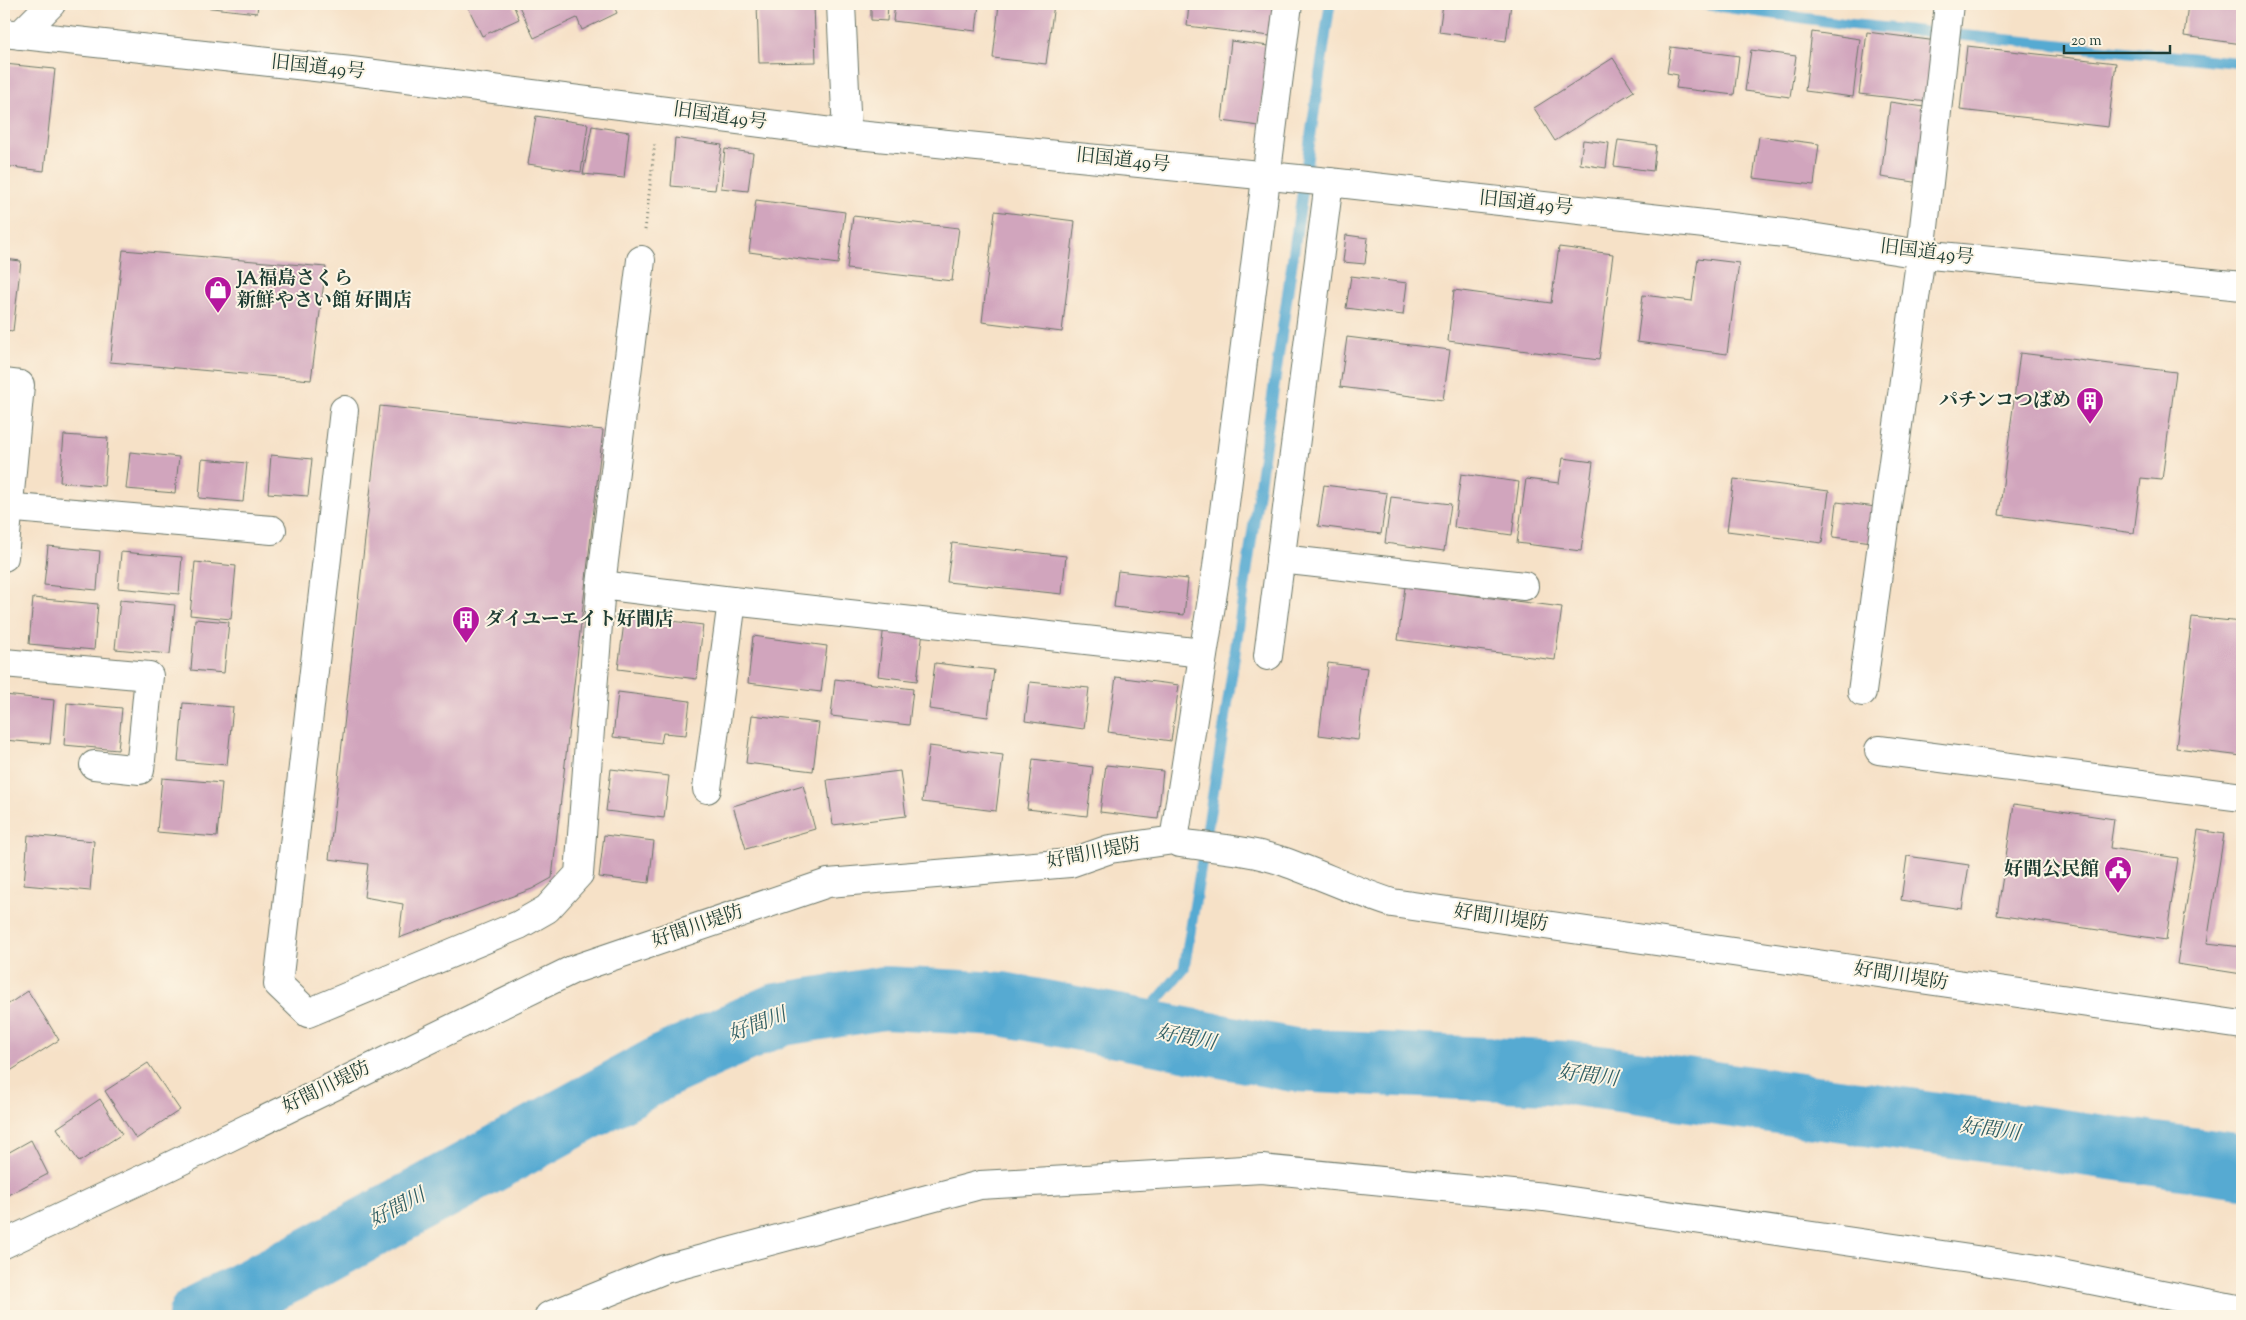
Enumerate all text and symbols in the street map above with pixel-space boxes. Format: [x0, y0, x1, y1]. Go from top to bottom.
scale bar [2064, 22, 2170, 54]
text: 20 m [2071, 31, 2102, 52]
street label: 旧国道49号 [270, 50, 366, 86]
street label: 旧国道49号 [671, 97, 769, 137]
street label: 旧国道49号 [1075, 143, 1171, 179]
street label: 旧国道49号 [1478, 186, 1574, 222]
street label: 旧国道49号 [1878, 234, 1976, 272]
place label: JA福島さくら 新鮮やさい館 好間店 [235, 266, 412, 315]
shop icon: JA福島さくら 新鮮やさい館 好間店 [203, 275, 233, 314]
building icon: パチンコつばめ [2075, 386, 2105, 425]
place label: パチンコつばめ [1939, 388, 2071, 415]
building icon: ダイユーエイト好間店 [451, 605, 481, 644]
place label: ダイユーエイト好間店 [485, 607, 674, 634]
street label: 好間川堤防 [1045, 832, 1143, 876]
public building icon: 好間公民館 [2103, 855, 2133, 894]
place label: 好間公民館 [2004, 857, 2099, 884]
street label: 好間川堤防 [649, 899, 747, 955]
street label: 好間川堤防 [1452, 899, 1550, 939]
street label: 好間川堤防 [1852, 956, 1950, 998]
water label: 好間川 [725, 1001, 793, 1050]
water label: 好間川 [1154, 1019, 1220, 1059]
street label: 好間川堤防 [278, 1055, 376, 1121]
water label: 好間川 [1556, 1059, 1622, 1095]
water label: 好間川 [1958, 1112, 2024, 1150]
water label: 好間川 [365, 1181, 433, 1236]

